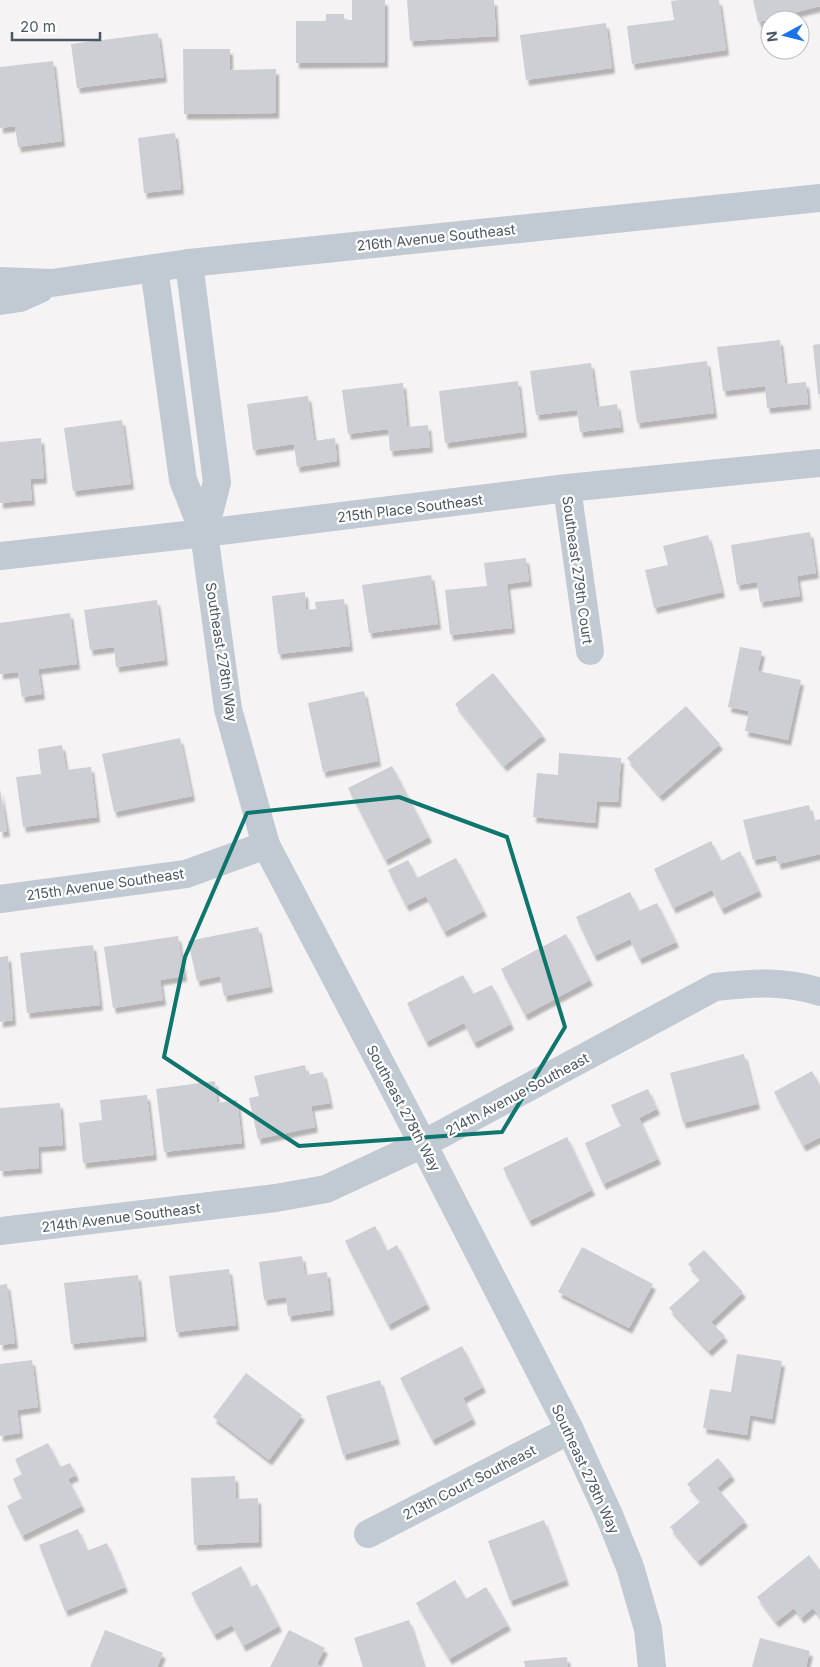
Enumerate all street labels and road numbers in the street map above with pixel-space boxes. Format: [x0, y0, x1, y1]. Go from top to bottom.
street label: 216th Avenue Southeast [356, 220, 517, 254]
street label: 215th Place Southeast [336, 491, 484, 525]
street label: Southeast 279th Court [559, 495, 597, 646]
street label: Southeast 278th Way [203, 581, 241, 723]
street label: 215th Avenue Southeast [25, 864, 185, 904]
street label: Southeast 278th Way [363, 1042, 445, 1174]
street label: 214th Avenue Southeast [442, 1049, 592, 1139]
street label: 214th Avenue Southeast [41, 1199, 202, 1235]
street label: Southeast 278th Way [549, 1402, 624, 1537]
street label: 213th Court Southeast [400, 1441, 539, 1523]

